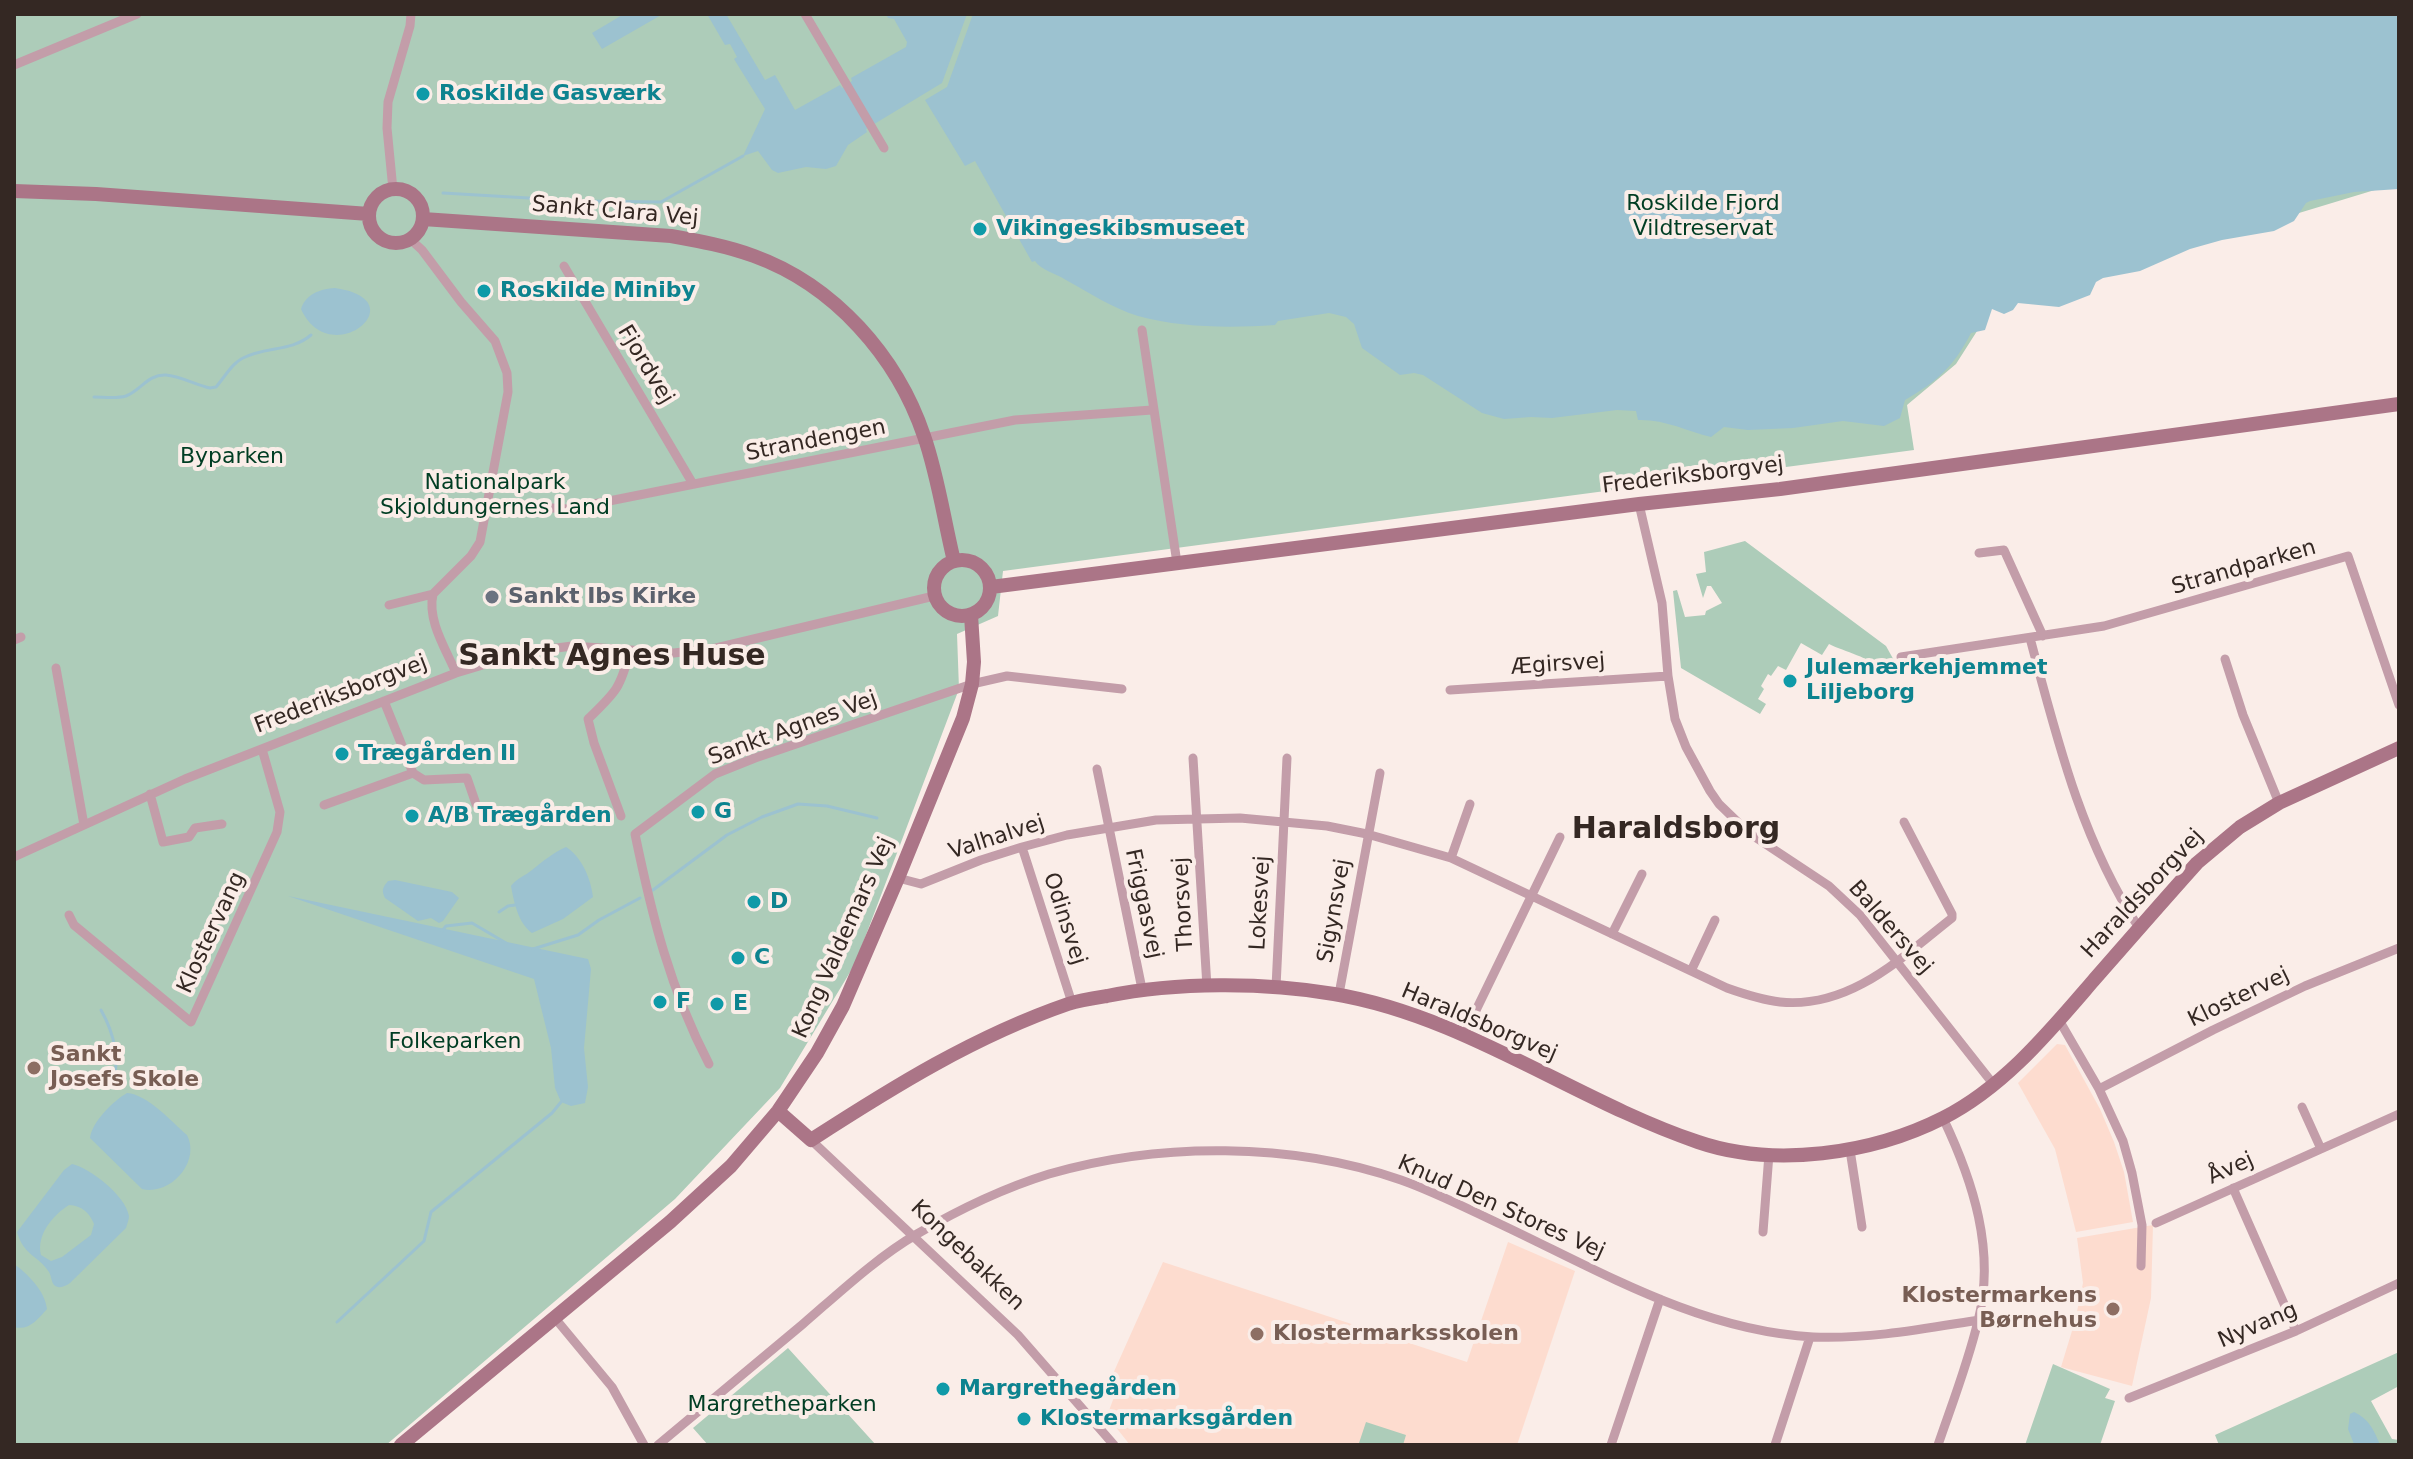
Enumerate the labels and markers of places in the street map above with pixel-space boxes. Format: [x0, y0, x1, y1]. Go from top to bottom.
place label: Roskilde Gasværk [439, 81, 661, 107]
marker: Roskilde Gasværk [414, 85, 432, 103]
place label: Vikingeskibsmuseet [996, 216, 1245, 242]
marker: Vikingeskibsmuseet [971, 220, 989, 238]
place label: Roskilde Miniby [500, 278, 696, 304]
marker: Roskilde Miniby [475, 282, 493, 300]
place label: Sankt Ibs Kirke [508, 584, 696, 610]
marker: Sankt Ibs Kirke [483, 588, 501, 606]
place label: Julemærkehjemmet Liljeborg [1806, 655, 2048, 706]
marker: Julemærkehjemmet Liljeborg [1781, 672, 1799, 690]
place label: Trægården II [358, 741, 516, 767]
marker: Trægården II [333, 745, 351, 763]
place label: G [714, 799, 732, 825]
place label: A/B Trægården [428, 803, 612, 829]
marker: G [689, 803, 707, 821]
marker: A/B Trægården [403, 807, 421, 825]
place label: D [770, 889, 788, 915]
marker: D [745, 893, 763, 911]
place label: C [754, 945, 770, 971]
marker: C [729, 949, 747, 967]
place label: F [676, 989, 691, 1015]
place label: E [733, 991, 748, 1017]
marker: F [651, 993, 669, 1011]
marker: E [708, 995, 726, 1013]
place label: Sankt Josefs Skole [50, 1042, 199, 1094]
marker: Sankt Josefs Skole [25, 1059, 43, 1077]
place label: Klostermarkens Børnehus [1902, 1283, 2097, 1334]
marker: Klostermarkens Børnehus [2104, 1300, 2122, 1318]
place label: Klostermarksskolen [1273, 1321, 1519, 1347]
marker: Klostermarksskolen [1248, 1325, 1266, 1343]
place label: Margrethegården [959, 1376, 1177, 1402]
marker: Margrethegården [934, 1380, 952, 1398]
place label: Klostermarksgården [1040, 1406, 1293, 1432]
marker: Klostermarksgården [1015, 1410, 1033, 1428]

